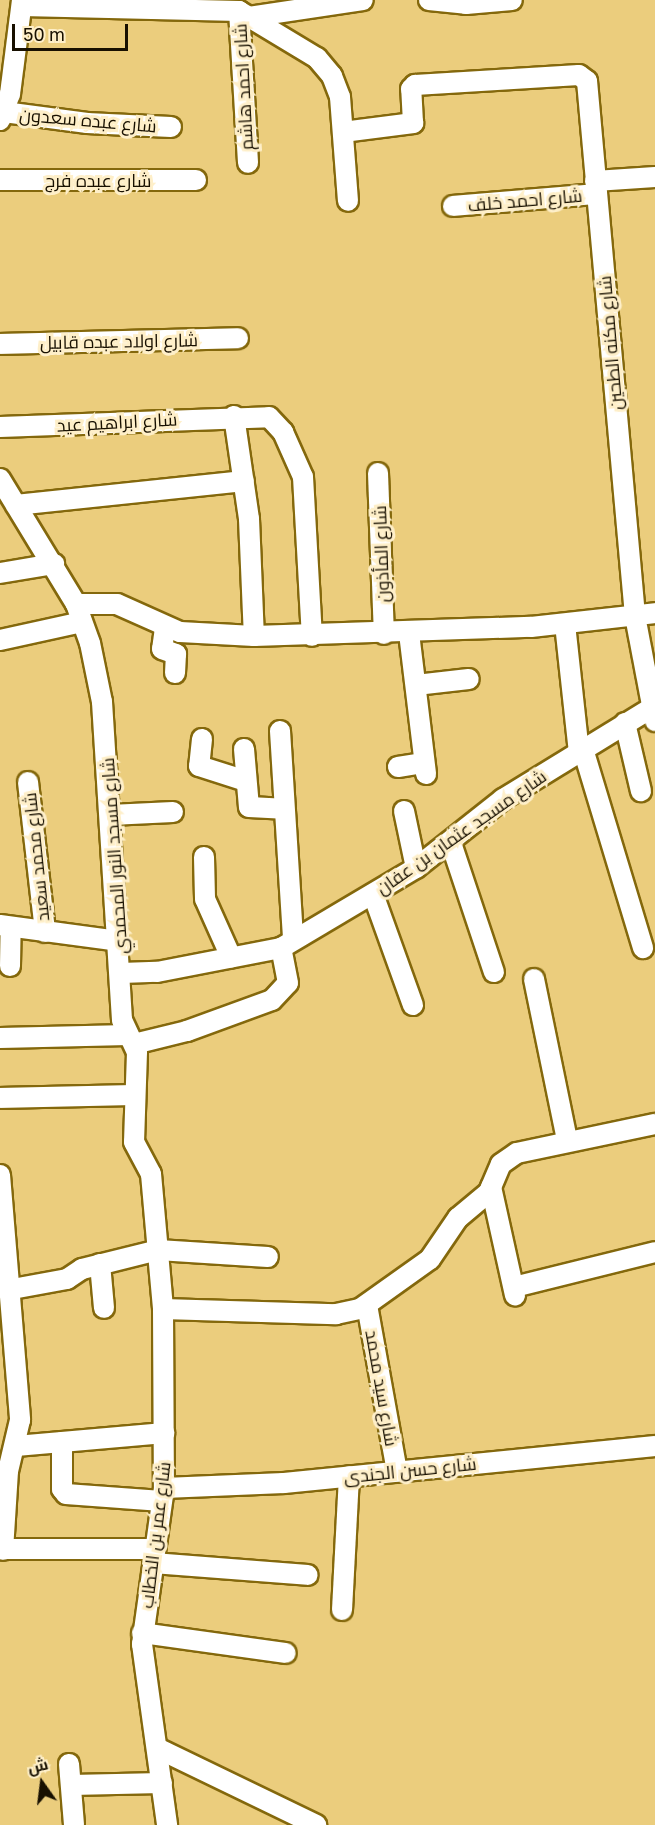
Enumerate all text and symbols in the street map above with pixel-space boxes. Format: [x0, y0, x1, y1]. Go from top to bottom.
scale bar [15, 12, 130, 50]
text: 50 m [23, 23, 65, 45]
street label: شارع احمد هاشم [229, 23, 257, 151]
street label: شارع عبده سعدون [18, 103, 158, 137]
street label: شارع عبده فرج [45, 169, 151, 191]
street label: شارع احمد خلف [467, 184, 583, 216]
street label: شارع مكنه الطحين [593, 275, 627, 411]
street label: شارع اولاد عبده قابيل [40, 329, 198, 353]
street label: شارع ابراهيم عيد [56, 408, 178, 436]
street label: شارع المأذون [369, 505, 393, 603]
street label: شارع مسجد النور المحمدي [96, 757, 132, 955]
street label: شارع مسجد عثمان بن عفان [372, 765, 550, 899]
street label: شارع محمد سعيد [19, 792, 53, 922]
street label: شارع سيد محمد [361, 1328, 403, 1448]
street label: شارع حسن الجندى [343, 1452, 477, 1488]
street label: شارع عمر بن الخطاب [135, 1460, 175, 1610]
north arrow [12, 1753, 72, 1813]
text: ش [25, 1753, 50, 1778]

